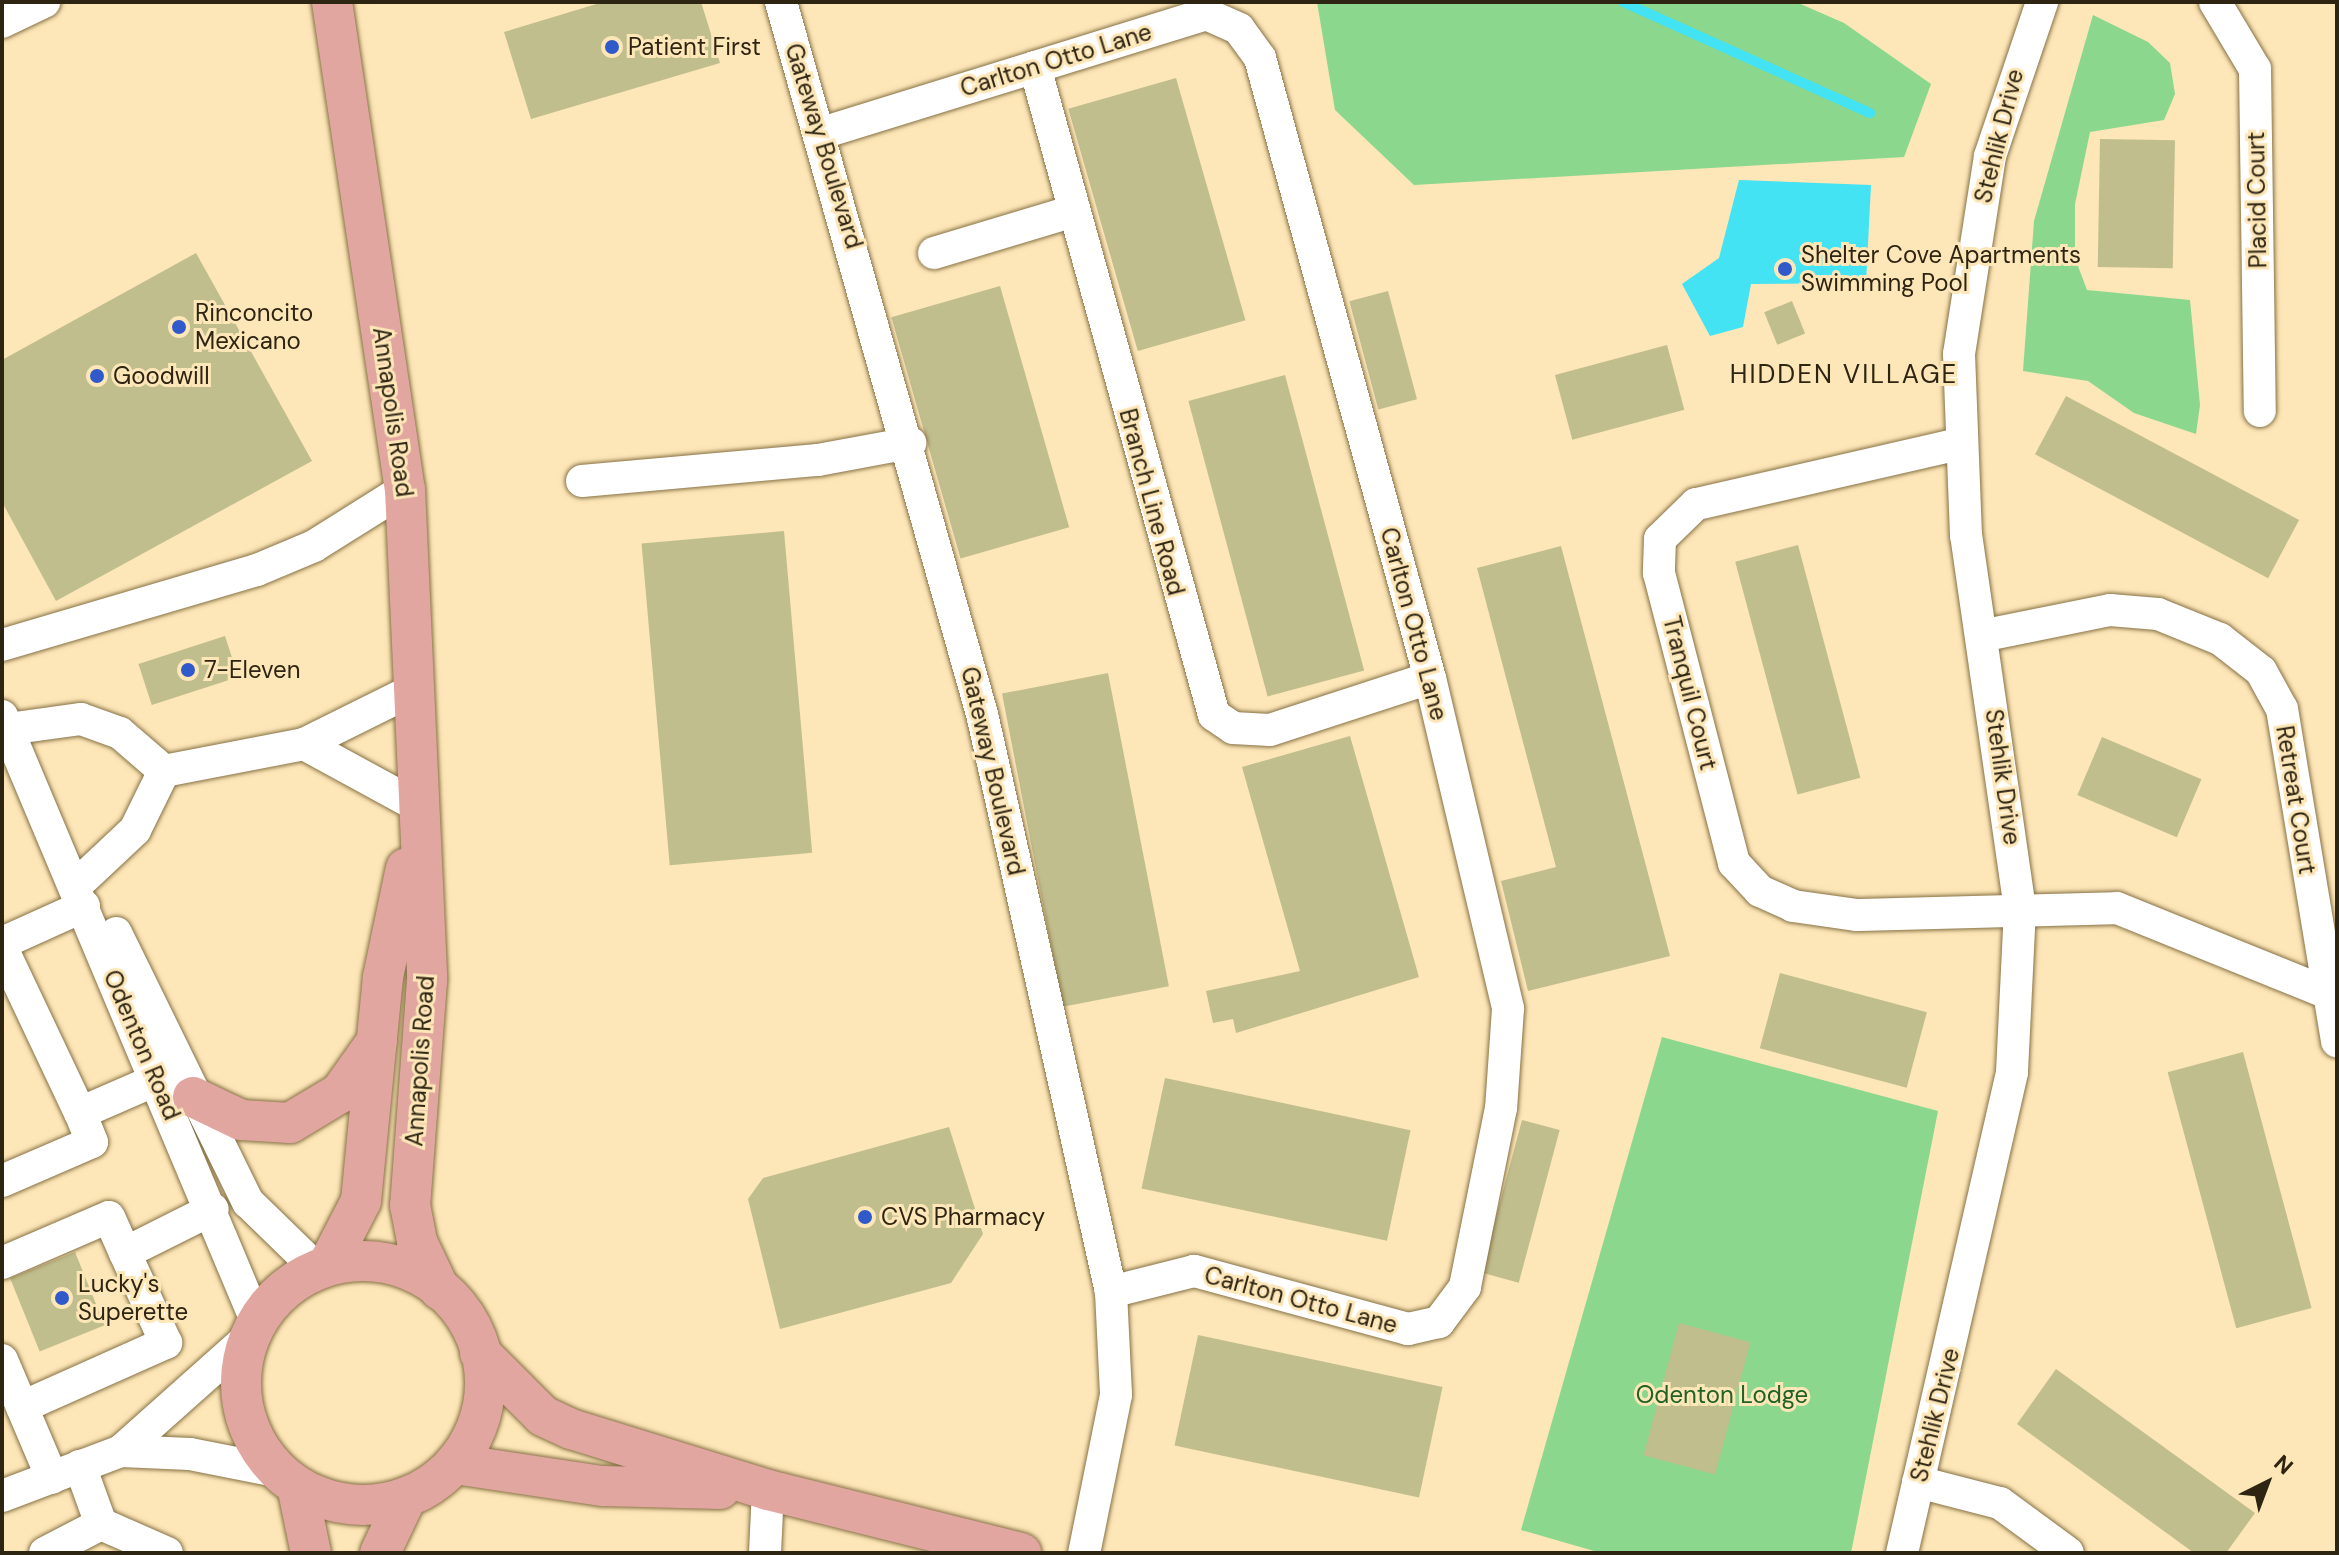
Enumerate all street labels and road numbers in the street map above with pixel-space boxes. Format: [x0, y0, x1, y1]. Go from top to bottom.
street label: Carlton Otto Lane [957, 17, 1155, 103]
street label: Gateway Boulevard [779, 40, 869, 252]
street label: Stehlik Drive [1968, 66, 2030, 206]
street label: Placid Court [2241, 131, 2273, 269]
street label: Annapolis Road [367, 325, 419, 499]
street label: Branch Line Road [1113, 405, 1191, 599]
street label: Carlton Otto Lane [1374, 524, 1454, 724]
street label: Tranquil Court [1657, 613, 1723, 773]
street label: Gateway Boulevard [955, 664, 1031, 878]
street label: Stehlik Drive [1979, 707, 2027, 847]
street label: Retreat Court [2270, 724, 2322, 876]
street label: Odenton Road [97, 966, 187, 1124]
street label: Annapolis Road [400, 975, 440, 1147]
street label: Carlton Otto Lane [1201, 1260, 1401, 1340]
street label: Stehlik Drive [1904, 1345, 1966, 1485]

